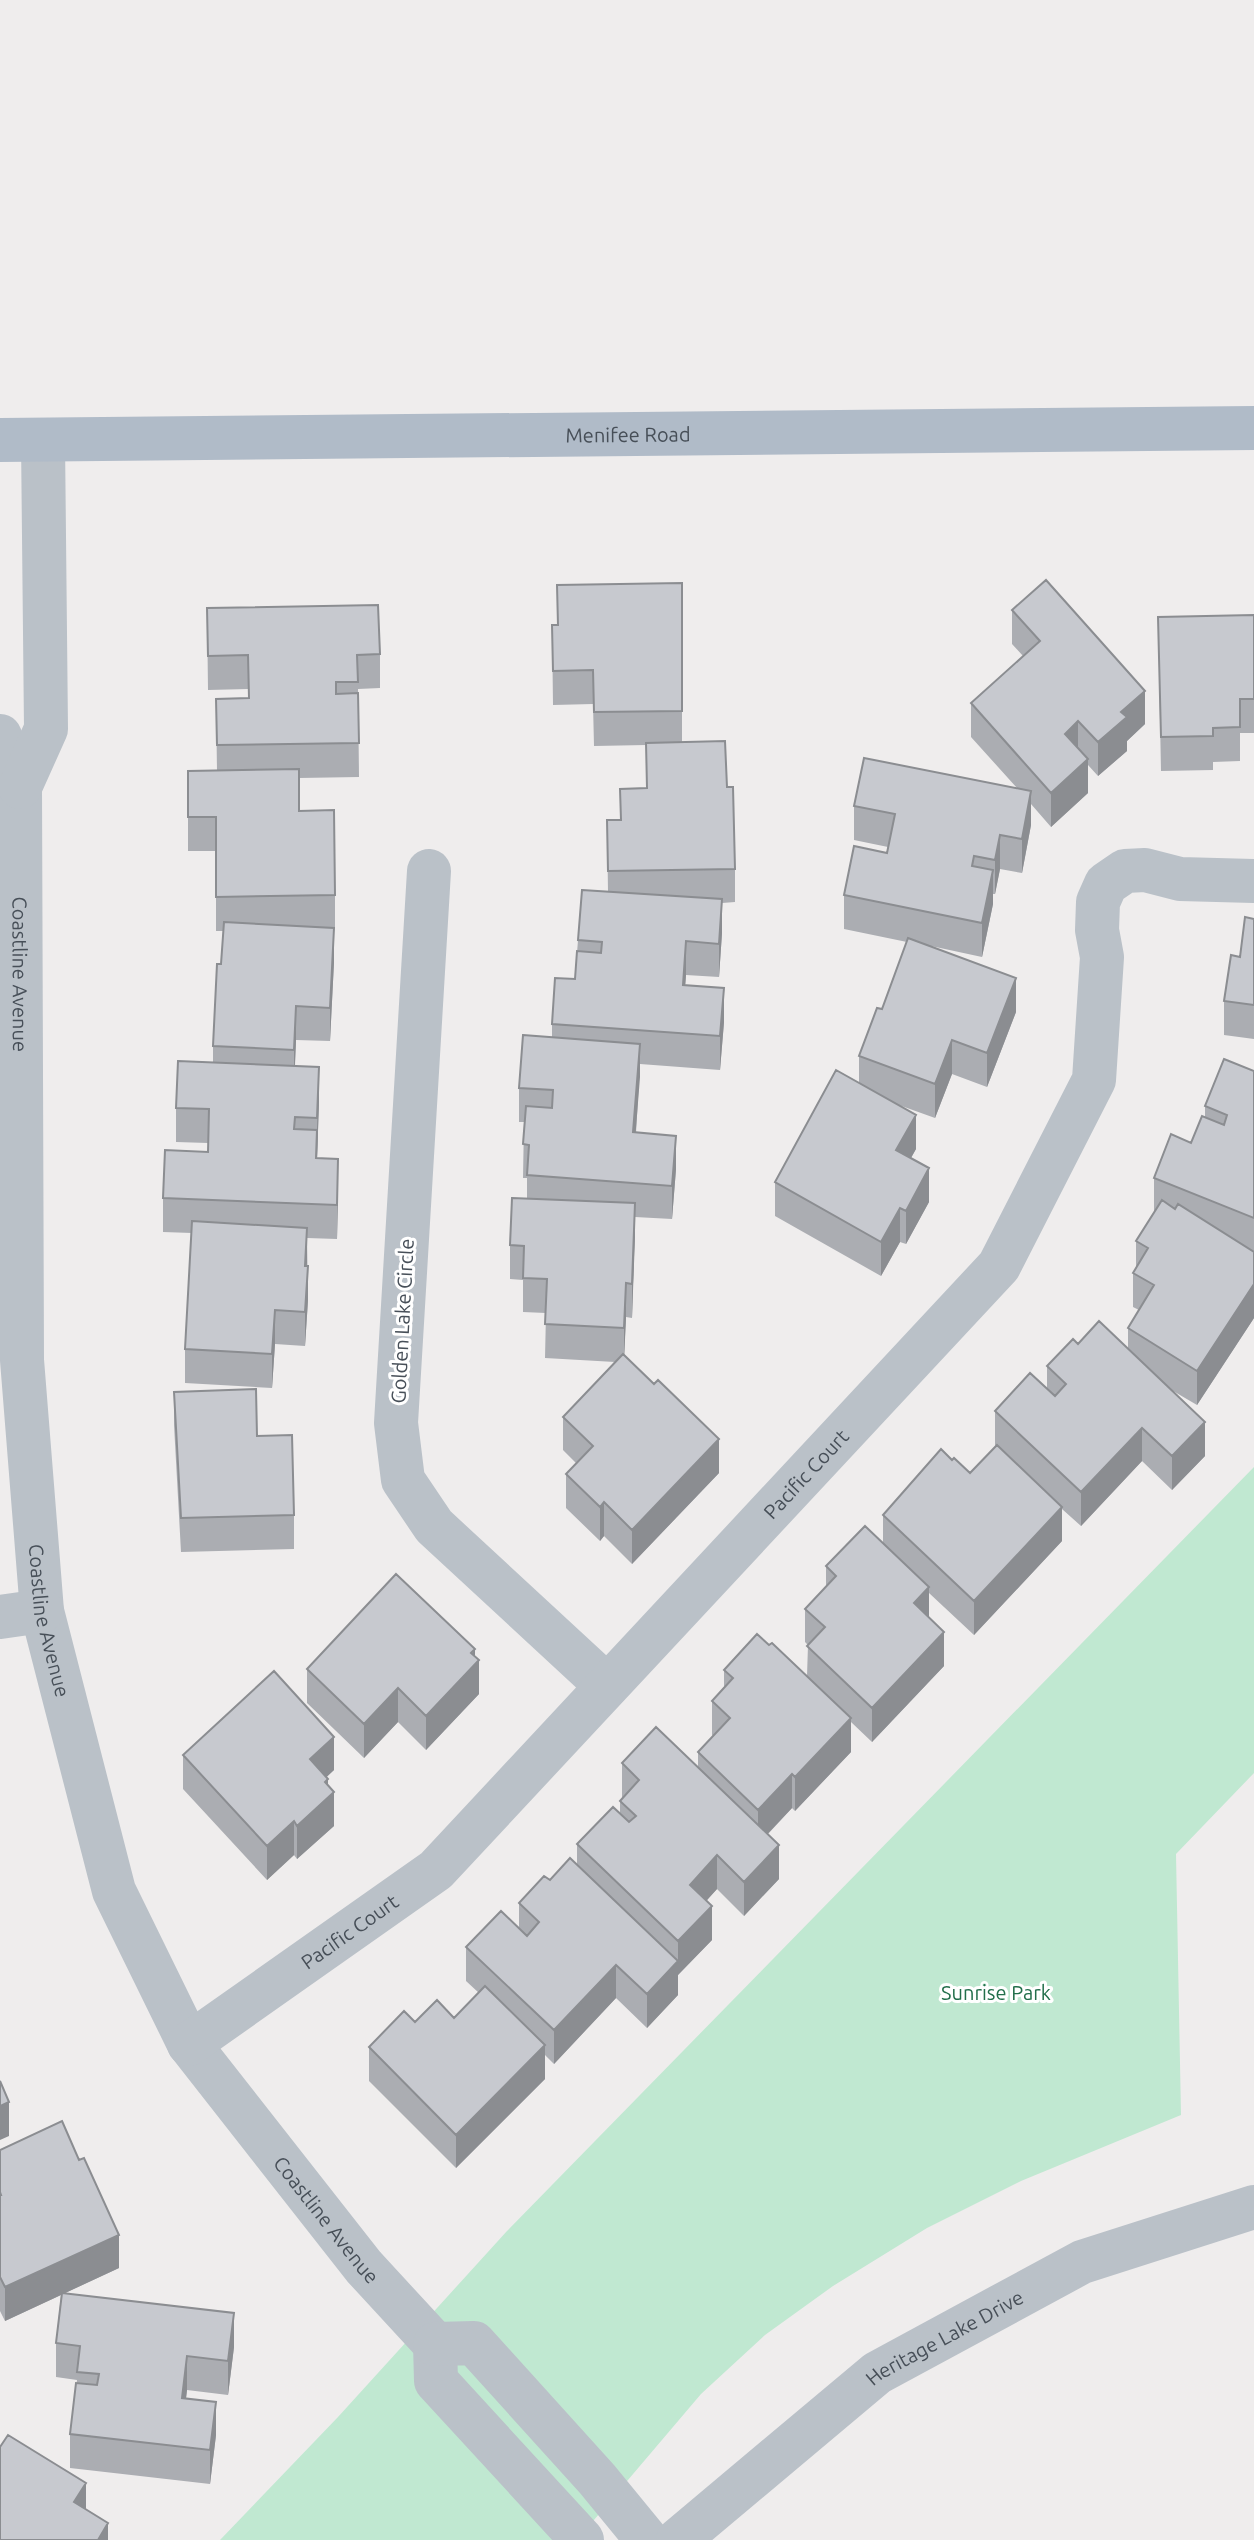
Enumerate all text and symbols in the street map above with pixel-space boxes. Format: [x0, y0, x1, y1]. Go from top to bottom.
street label: Menifee Road [565, 422, 691, 446]
street label: Coastline Avenue [9, 896, 32, 1052]
street label: Golden Lake Circle [386, 1238, 418, 1404]
street label: Pacific Court [758, 1424, 853, 1523]
street label: Coastline Avenue [25, 1543, 75, 1699]
street label: Pacific Court [296, 1889, 402, 1973]
park label: Sunrise Park [941, 1981, 1051, 2004]
street label: Coastline Avenue [270, 2151, 384, 2287]
street label: Heritage Lake Drive [861, 2285, 1027, 2389]

